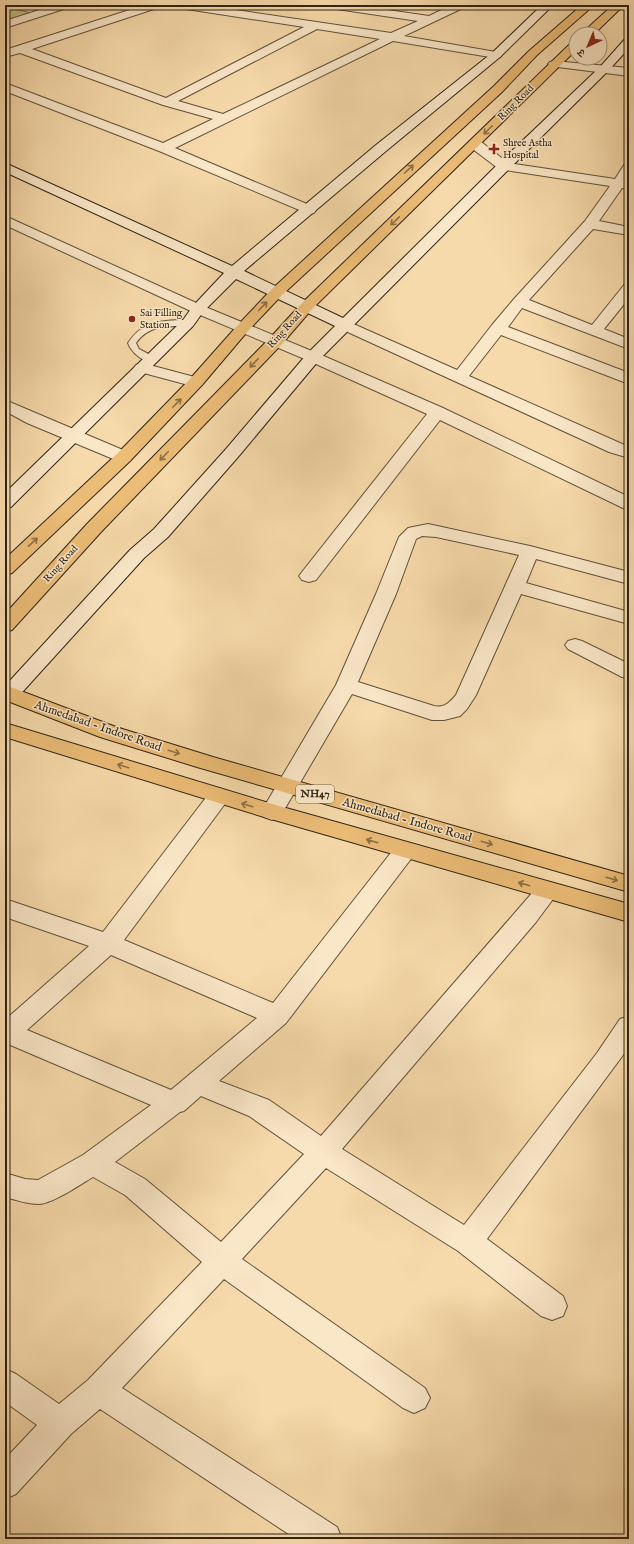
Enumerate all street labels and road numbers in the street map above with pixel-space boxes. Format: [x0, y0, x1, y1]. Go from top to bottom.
street label: Ring Road [495, 82, 537, 124]
street label: Ring Road [265, 308, 306, 351]
street label: Ring Road [41, 542, 82, 585]
street label: Ahmedabad - Indore Road [31, 697, 164, 755]
road number: NH47 [296, 785, 334, 803]
street label: Ahmedabad - Indore Road [340, 794, 474, 846]

